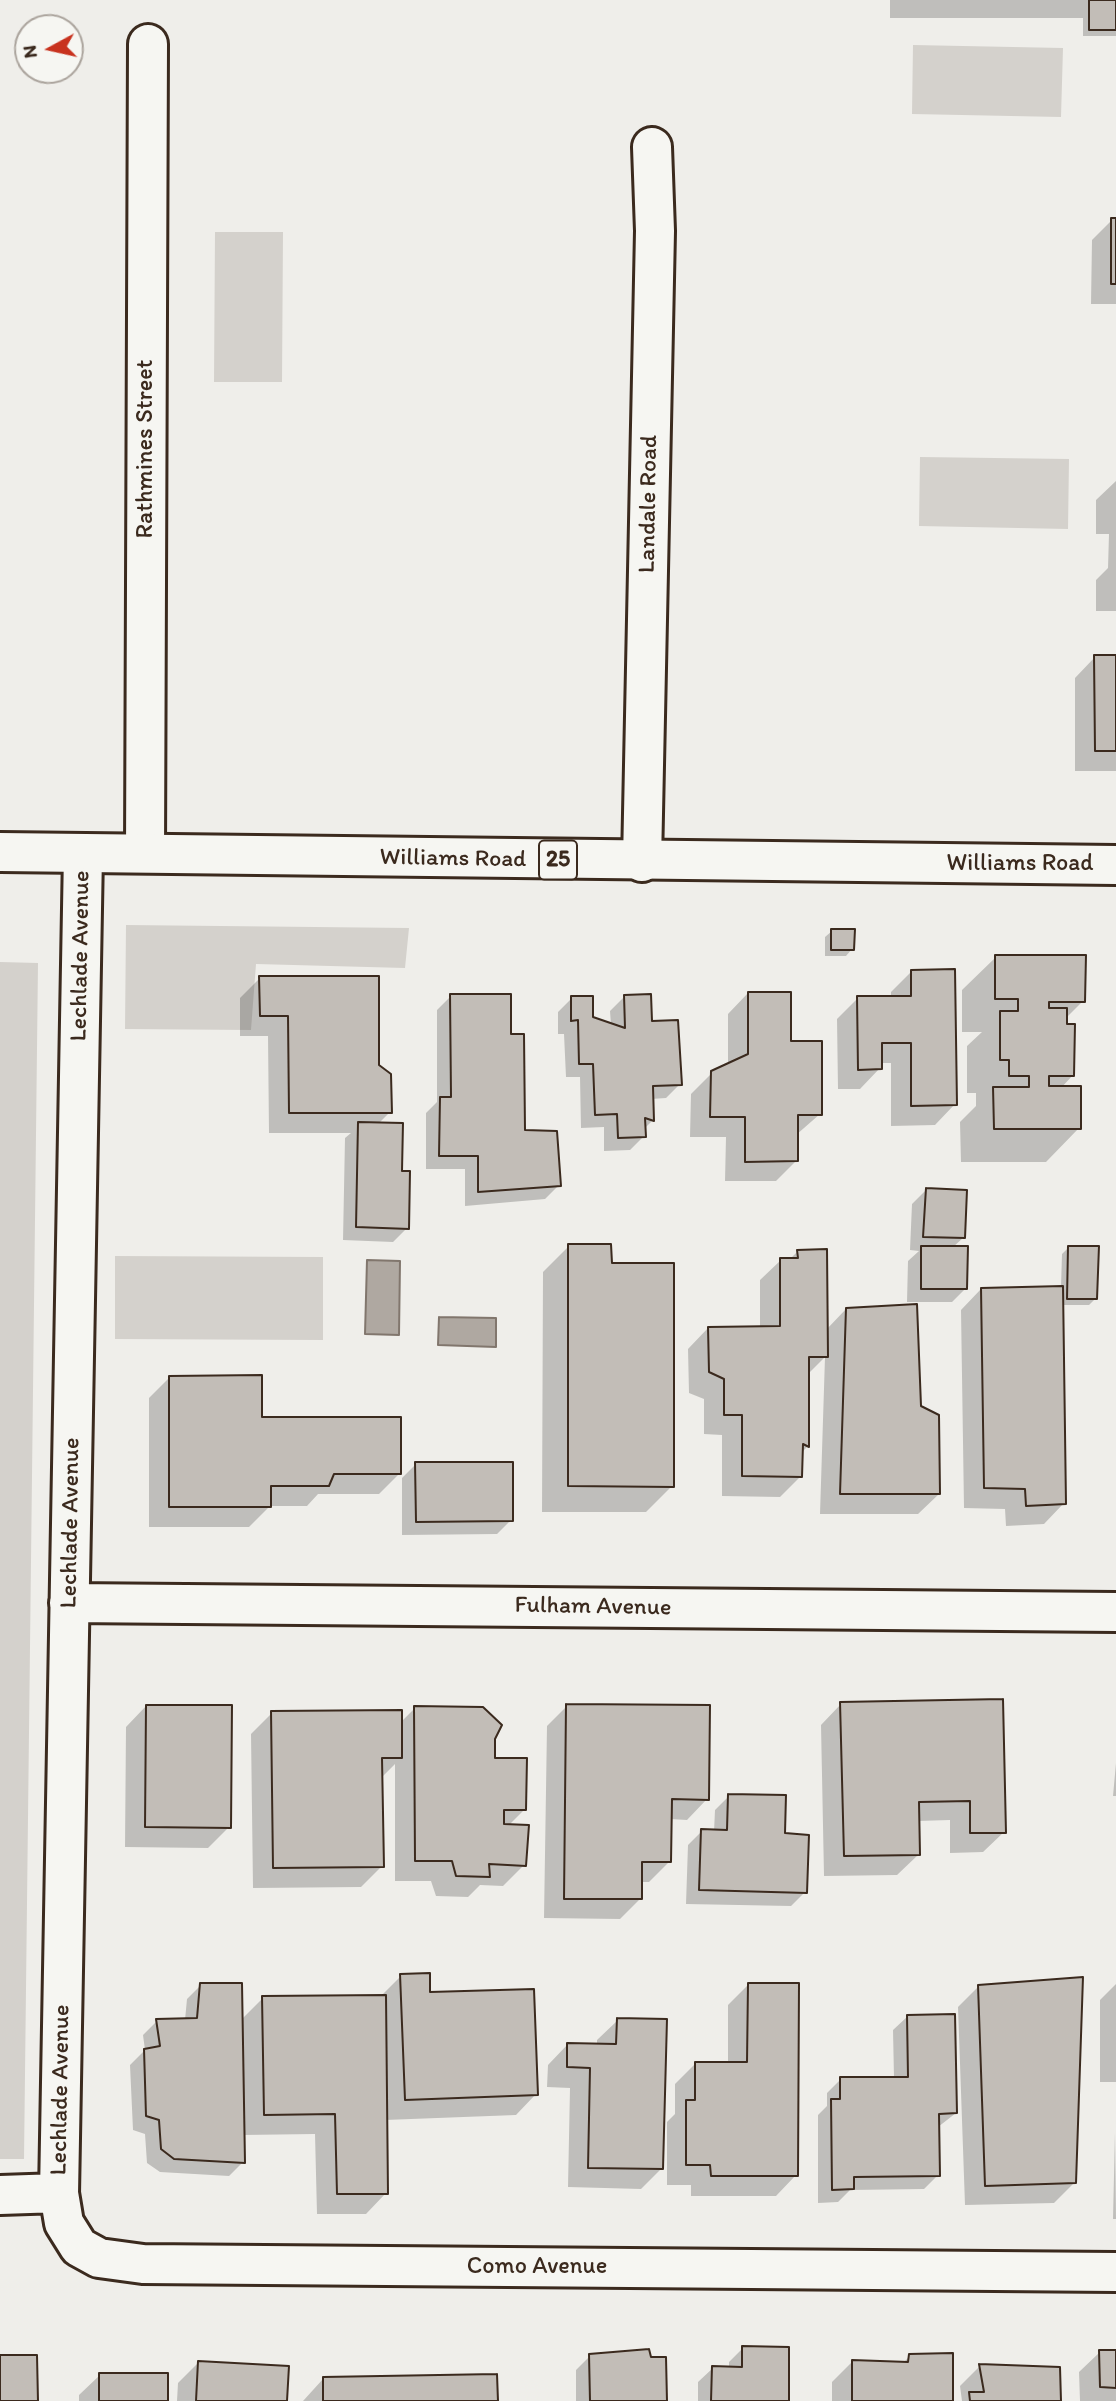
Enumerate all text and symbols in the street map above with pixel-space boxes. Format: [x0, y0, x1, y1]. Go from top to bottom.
north arrow [14, 14, 84, 84]
text: N [17, 44, 42, 60]
street label: Rathmines Street [132, 359, 160, 539]
street label: Landale Road [633, 435, 665, 573]
road number: 25 [539, 840, 577, 880]
street label: Williams Road [379, 843, 527, 875]
street label: Williams Road [947, 850, 1093, 878]
street label: Lechlade Avenue [65, 870, 97, 1042]
street label: Lechlade Avenue [55, 1437, 87, 1609]
street label: Fulham Avenue [514, 1591, 672, 1623]
street label: Lechlade Avenue [45, 2004, 77, 2176]
street label: Como Avenue [467, 2253, 607, 2281]

